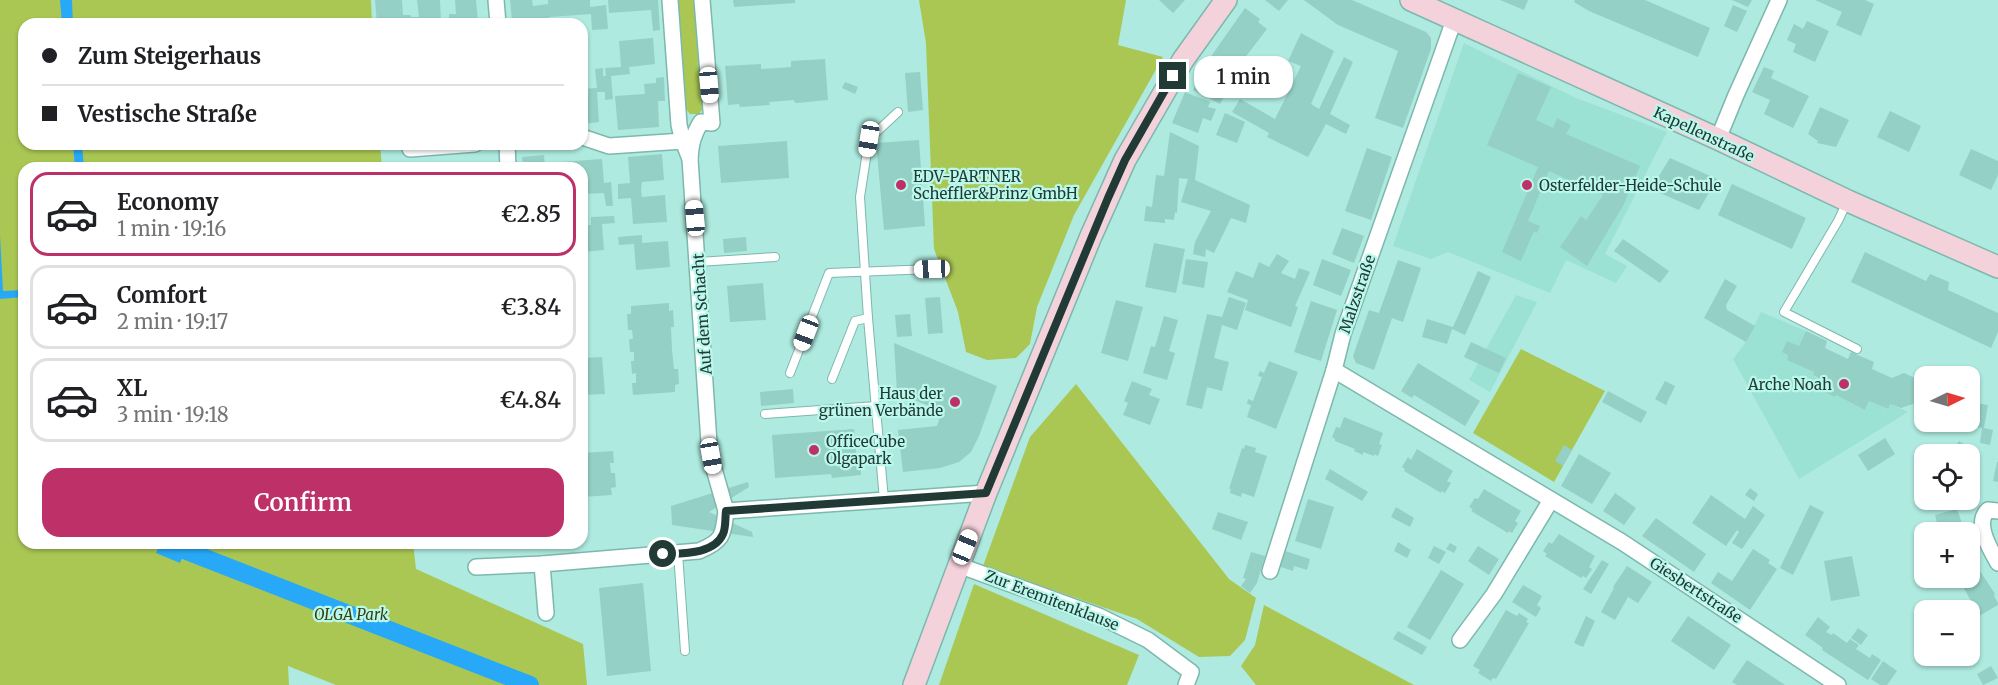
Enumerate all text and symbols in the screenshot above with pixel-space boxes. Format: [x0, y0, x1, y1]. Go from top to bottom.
text: Zum Steigerhaus [78, 42, 261, 70]
callout: 1 min [1194, 55, 1293, 97]
route end [1159, 62, 1186, 89]
text: 1 min [1217, 64, 1270, 89]
car [698, 66, 720, 104]
text: Vestische Straße [78, 100, 257, 128]
street label: Kapellenstraße [1651, 102, 1757, 166]
car [857, 120, 881, 158]
place label: EDV-PARTNER Scheffler&Prinz GmbH [913, 167, 1078, 203]
place label: Osterfelder-Heide-Schule [1539, 176, 1721, 195]
marker: EDV-PARTNER Scheffler&Prinz GmbH [894, 178, 908, 192]
marker: Osterfelder-Heide-Schule [1520, 178, 1534, 192]
icon: car [45, 187, 99, 241]
text: Economy [117, 188, 218, 216]
car [684, 199, 706, 237]
text: €2.85 [501, 200, 561, 228]
text: 1 min · 19:16 [117, 216, 226, 241]
street label: Malzstraße [1335, 252, 1379, 336]
street label: Auf dem Schacht [688, 253, 716, 376]
car [914, 259, 950, 279]
icon: car [45, 280, 99, 334]
text: Comfort [117, 281, 207, 309]
text: €3.84 [500, 293, 561, 321]
text: 2 min · 19:17 [117, 309, 228, 334]
car [791, 313, 821, 353]
north arrow [1914, 366, 1980, 432]
map controls [1914, 366, 1980, 666]
icon: car [45, 373, 99, 427]
text: XL [117, 374, 147, 402]
place label: Arche Noah [1747, 375, 1832, 394]
marker: Arche Noah [1837, 377, 1851, 391]
place label: Haus der grünen Verbände [819, 384, 943, 420]
text: €4.84 [499, 386, 561, 414]
marker: Haus der grünen Verbände [948, 395, 962, 409]
text: 3 min · 19:18 [117, 402, 229, 427]
place label: OfficeCube Olgapark [826, 432, 905, 468]
car [699, 437, 723, 475]
marker: OfficeCube Olgapark [807, 443, 821, 457]
button: locate [1914, 444, 1980, 510]
button: Confirm [42, 468, 564, 537]
button: + [1914, 522, 1980, 588]
car [950, 527, 980, 567]
route start [649, 540, 676, 567]
street label: Giesbertstraße [1646, 553, 1746, 627]
street label: Zur Eremitenklause [982, 566, 1122, 634]
button: − [1914, 600, 1980, 666]
park label: OLGA Park [314, 605, 389, 624]

